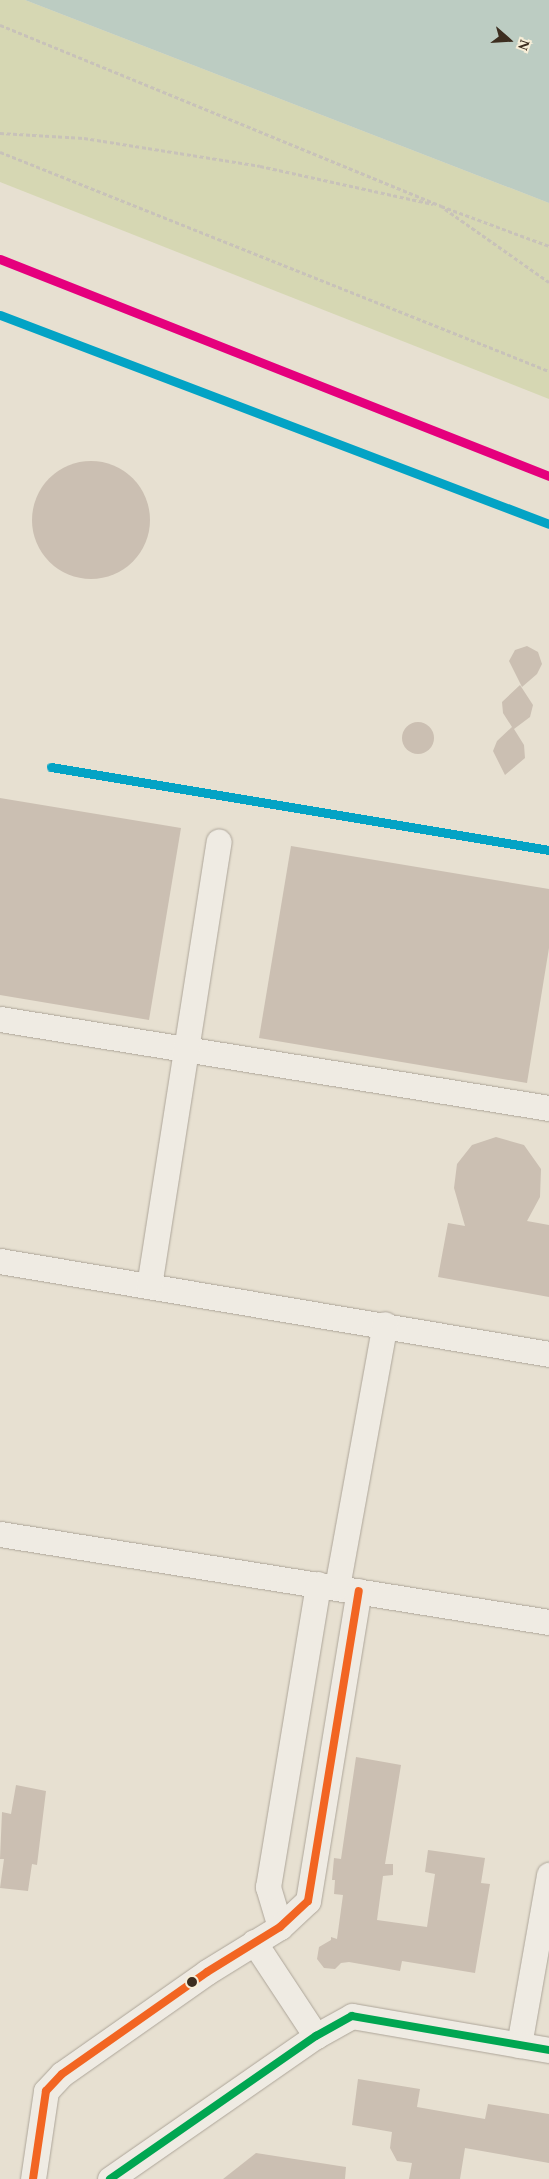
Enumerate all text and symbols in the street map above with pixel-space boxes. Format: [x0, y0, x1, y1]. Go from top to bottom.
north arrow [484, 15, 534, 65]
text: N [515, 38, 532, 52]
unlabelled marker [187, 1977, 197, 1987]

